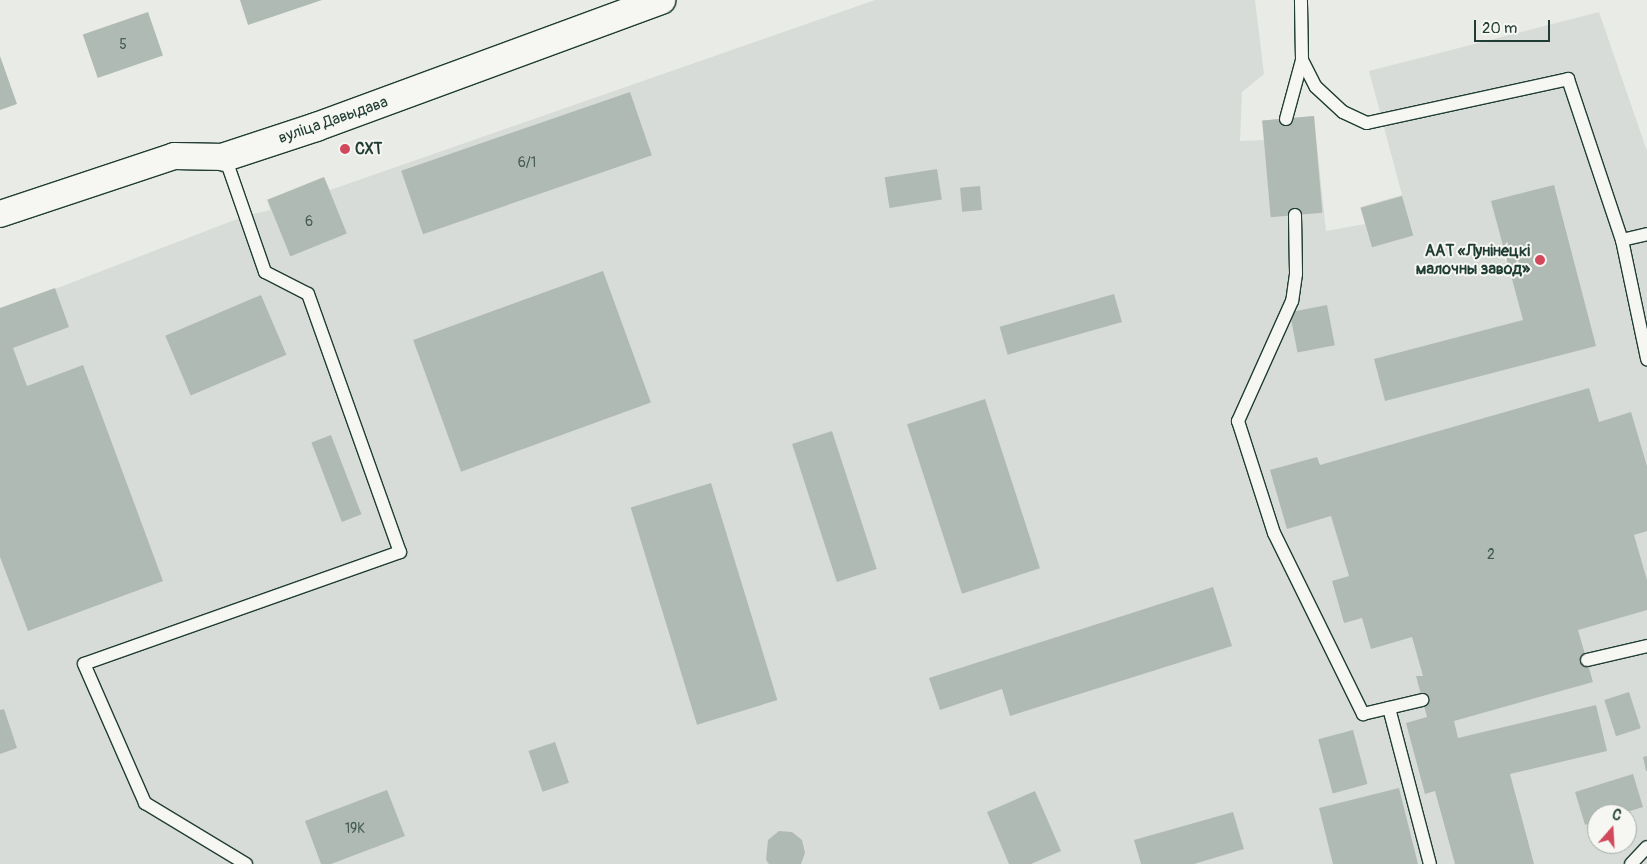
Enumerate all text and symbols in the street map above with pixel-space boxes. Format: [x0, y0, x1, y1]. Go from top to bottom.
scale bar [1477, 10, 1553, 42]
text: 20 m [1482, 19, 1517, 38]
house number: 5 [119, 37, 127, 53]
street label: вуліца Давыдава [276, 92, 390, 148]
place label: СХТ [355, 139, 382, 159]
marker: СХТ [339, 143, 351, 155]
house number: 6/1 [518, 155, 536, 171]
house number: 6 [305, 214, 313, 230]
place label: ААТ «Лунінецкі малочны завод» [1416, 241, 1530, 279]
marker: ААТ «Лунінецкі малочны завод» [1534, 254, 1546, 266]
house number: 2 [1487, 547, 1495, 563]
north arrow [1587, 804, 1637, 854]
text: С [1610, 806, 1624, 825]
house number: 19К [345, 821, 365, 837]

